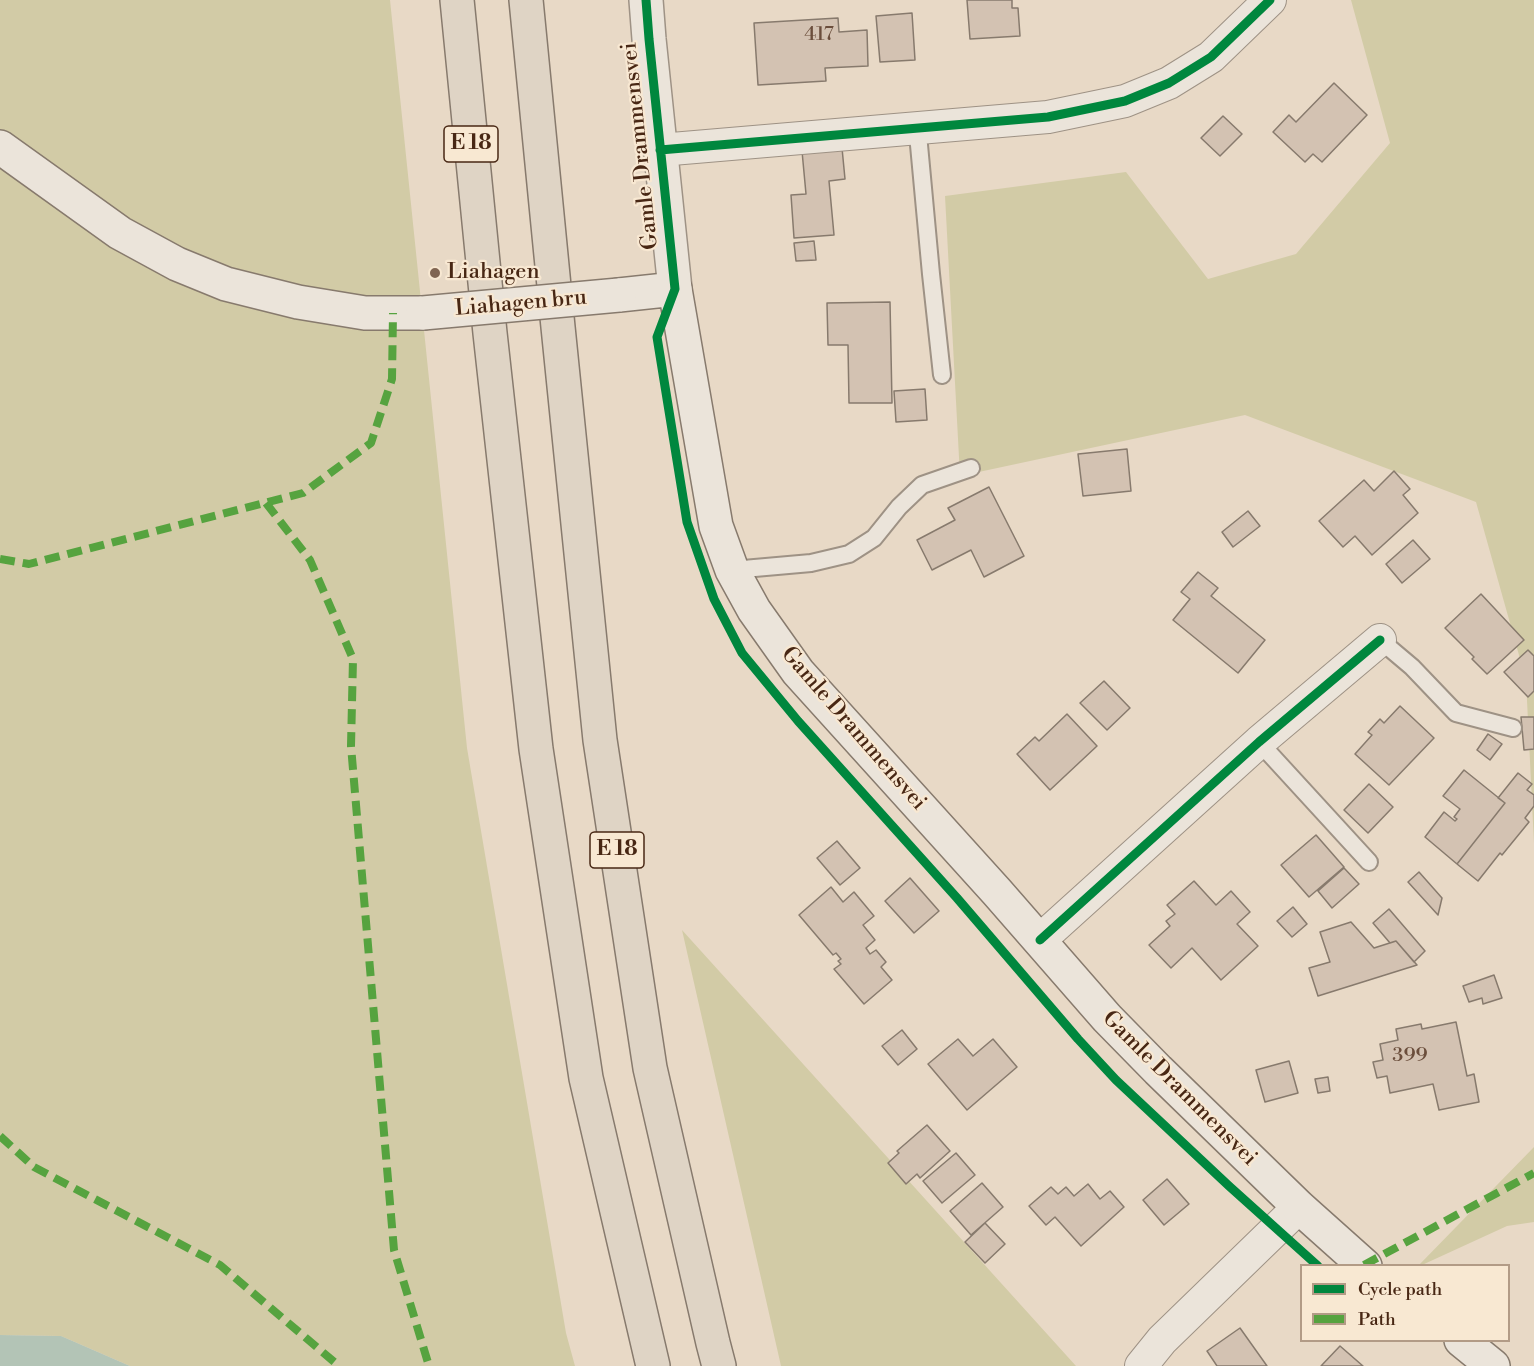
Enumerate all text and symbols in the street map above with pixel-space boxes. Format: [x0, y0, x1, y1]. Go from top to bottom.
house number: 417 [804, 23, 834, 47]
street label: Gamle Drammensvei [617, 41, 665, 251]
road number: E 18 [444, 126, 498, 162]
place label: Liahagen [447, 260, 540, 286]
marker: Liahagen [428, 266, 442, 280]
street label: Liahagen bru [454, 285, 588, 323]
street label: Gamle Drammensvei [775, 642, 931, 816]
road number: E 18 [590, 832, 644, 868]
street label: Gamle Drammensvei [1096, 1006, 1262, 1172]
house number: 399 [1392, 1044, 1428, 1068]
legend [1300, 1264, 1510, 1342]
text: Cycle path [1358, 1278, 1442, 1301]
text: Path [1358, 1308, 1396, 1331]

